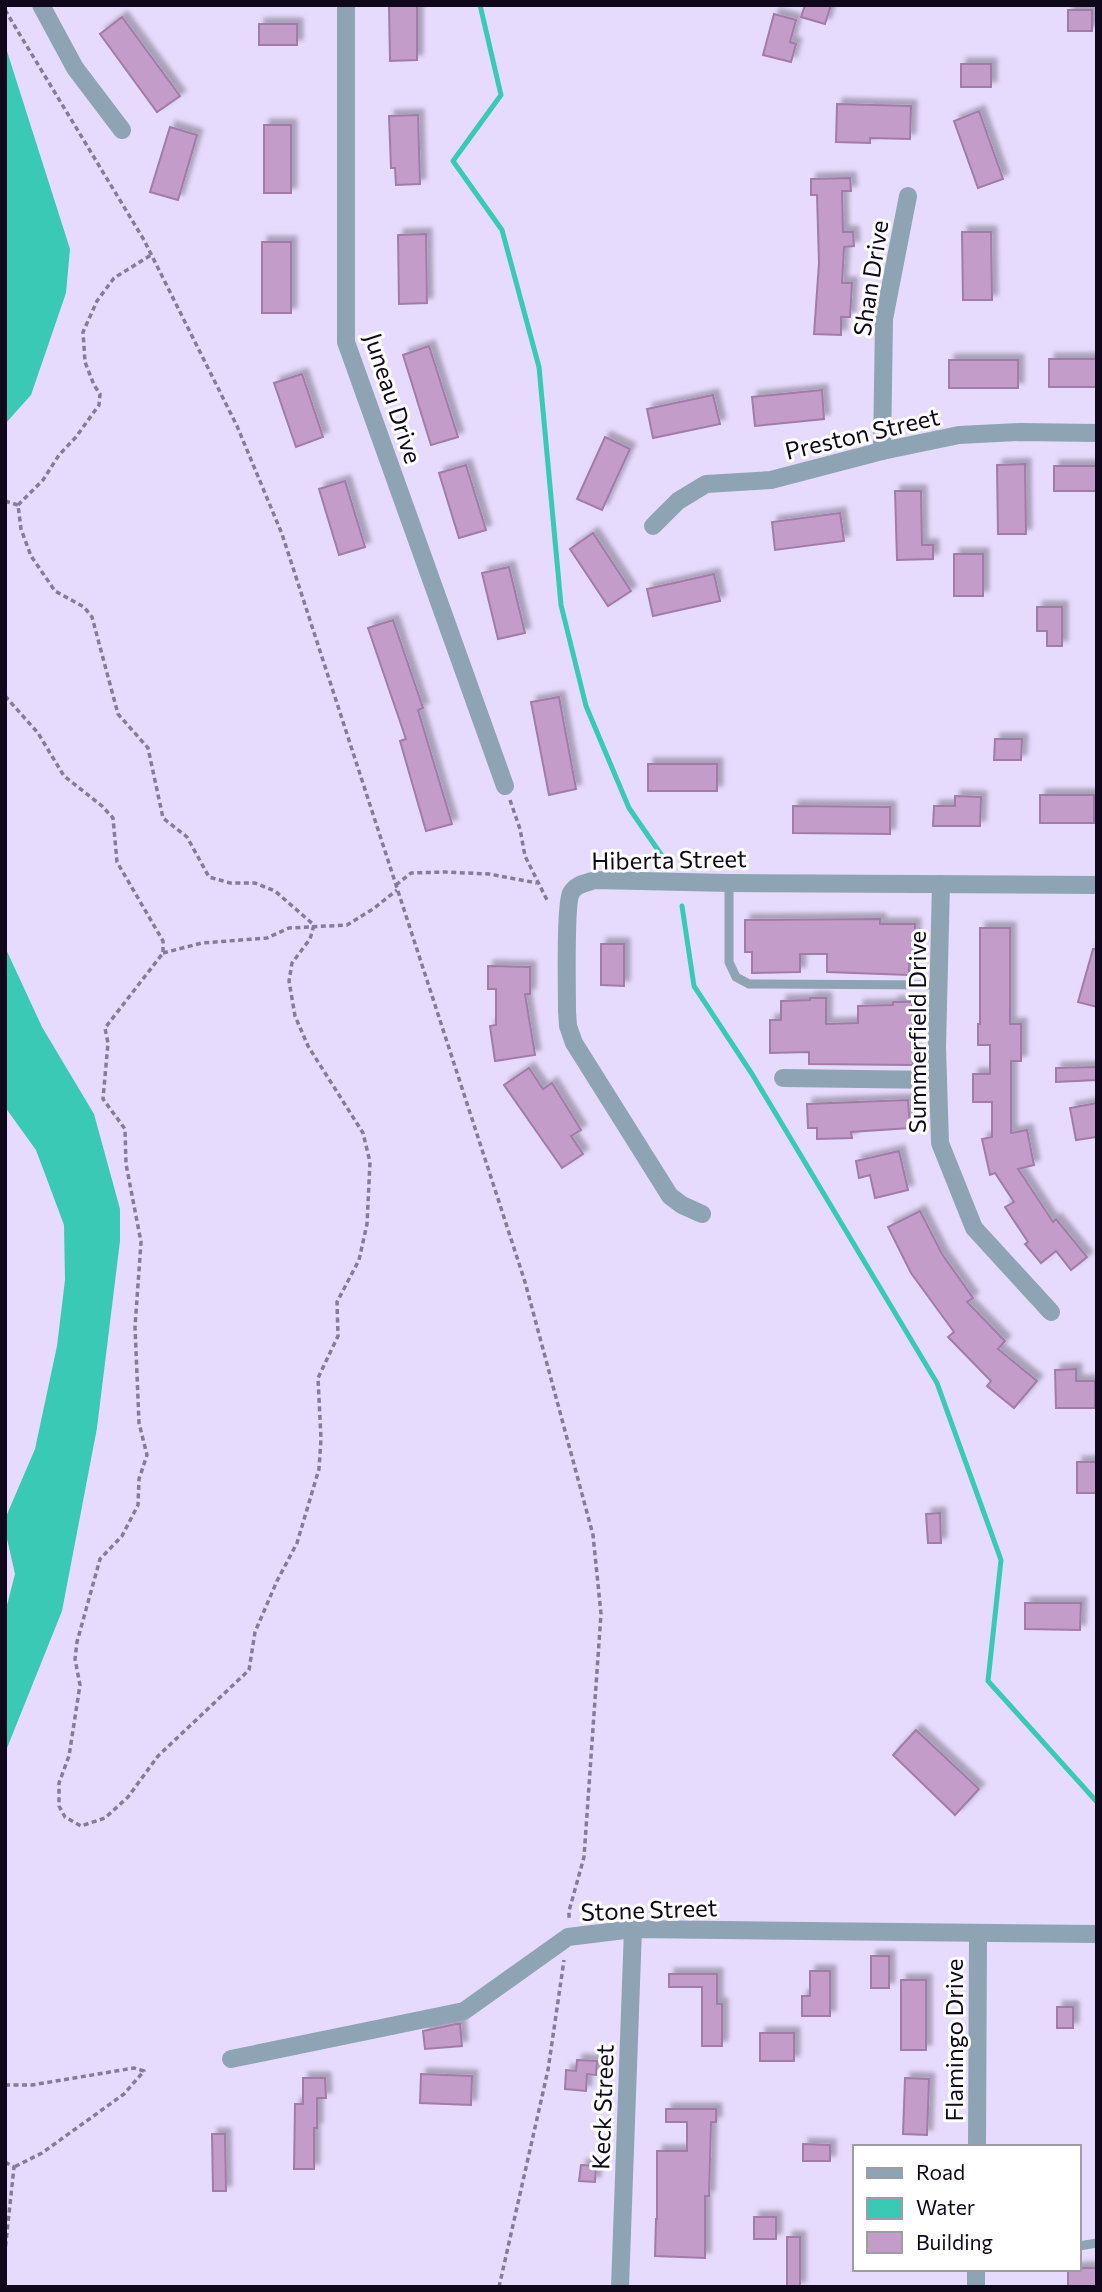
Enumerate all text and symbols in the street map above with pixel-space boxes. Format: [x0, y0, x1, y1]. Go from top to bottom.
street label: Shan Drive [847, 218, 893, 338]
street label: Juneau Drive [359, 329, 429, 467]
street label: Preston Street [782, 401, 942, 465]
street label: Hiberta Street [591, 843, 747, 875]
street label: Summerfield Drive [902, 931, 931, 1133]
street label: Stone Street [580, 1892, 718, 1926]
street label: Flamingo Drive [939, 1959, 968, 2121]
street label: Keck Street [585, 2044, 619, 2170]
legend [853, 2145, 1081, 2271]
text: Road [916, 2159, 965, 2184]
text: Water [916, 2194, 975, 2219]
text: Building [916, 2229, 993, 2254]

